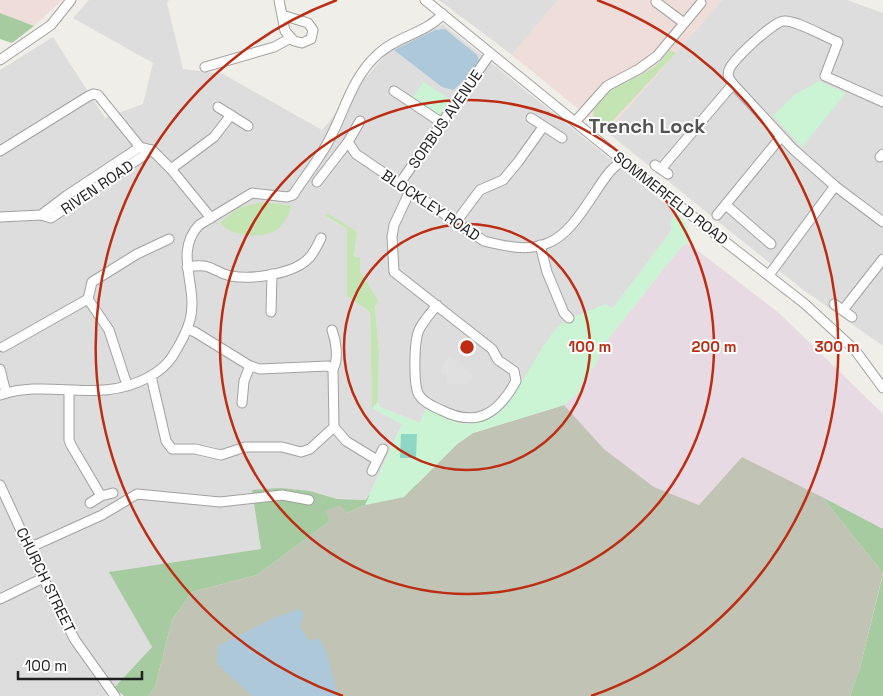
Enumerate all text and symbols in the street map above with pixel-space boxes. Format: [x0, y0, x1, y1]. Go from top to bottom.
street label: SORBUS AVENUE [404, 66, 486, 172]
district label: Trench Lock [588, 113, 706, 139]
street label: SOMMERFELD ROAD [610, 147, 732, 249]
street label: RIVEN ROAD [57, 156, 137, 218]
street label: BLOCKLEY ROAD [378, 165, 484, 245]
text: 100 m [569, 337, 611, 356]
text: 200 m [692, 337, 736, 356]
text: 300 m [814, 337, 860, 356]
centre of rings [458, 338, 476, 356]
street label: CHURCH STREET [12, 524, 80, 636]
scale bar [18, 648, 141, 680]
text: 100 m [25, 656, 67, 675]

